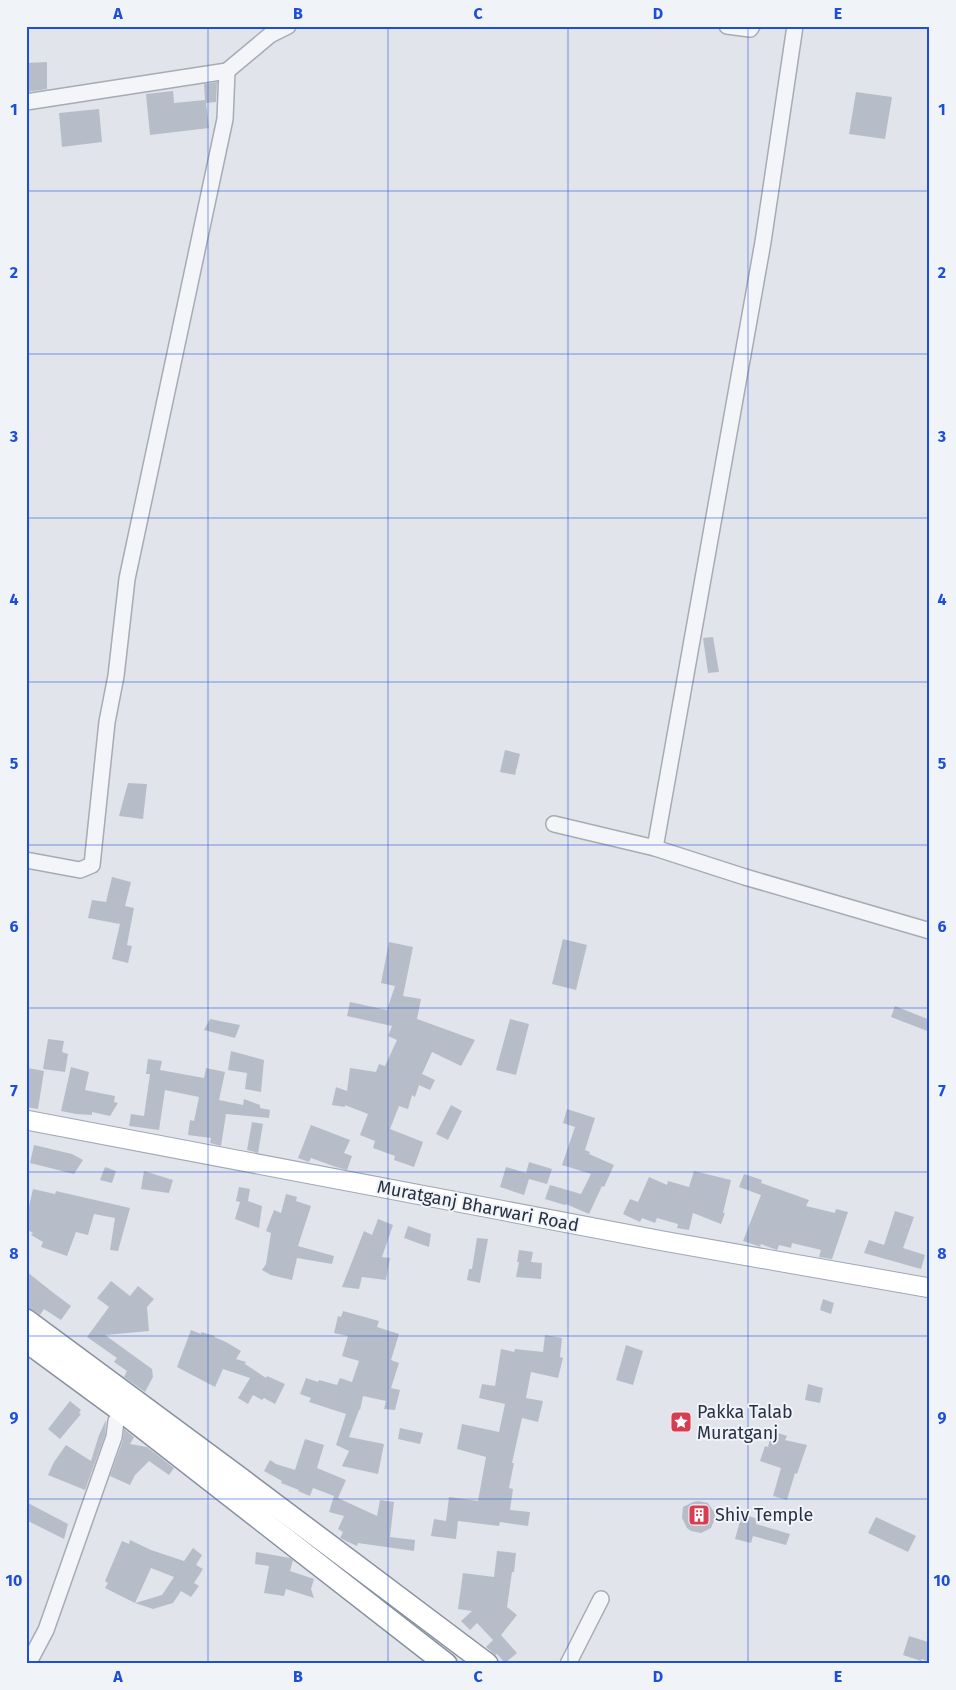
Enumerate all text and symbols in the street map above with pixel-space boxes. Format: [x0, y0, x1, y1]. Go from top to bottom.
text: A [112, 4, 123, 23]
text: B [293, 4, 303, 23]
text: C [473, 4, 483, 23]
text: D [653, 4, 663, 23]
text: E [834, 4, 842, 23]
text: 1 [10, 100, 18, 119]
text: 1 [938, 100, 946, 119]
text: 2 [10, 263, 18, 282]
text: 2 [938, 263, 946, 282]
text: 3 [9, 427, 18, 446]
text: 3 [937, 427, 946, 446]
text: 4 [9, 590, 19, 609]
text: 4 [937, 590, 947, 609]
text: 5 [10, 754, 19, 773]
text: 5 [938, 754, 947, 773]
text: 6 [9, 917, 19, 936]
text: 6 [937, 917, 947, 936]
text: 7 [10, 1081, 18, 1100]
text: 7 [938, 1081, 946, 1100]
street label: Muratganj Bharwari Road [375, 1176, 581, 1236]
text: 8 [9, 1244, 19, 1263]
text: 8 [937, 1244, 947, 1263]
place label: Pakka Talab Muratganj [697, 1401, 793, 1444]
text: 9 [10, 1408, 19, 1427]
text: 9 [938, 1408, 947, 1427]
place icon: Pakka Talab Muratganj [669, 1410, 693, 1434]
building icon: Shiv Temple [687, 1503, 711, 1527]
place label: Shiv Temple [715, 1504, 813, 1526]
text: 10 [6, 1571, 22, 1590]
text: 10 [934, 1571, 950, 1590]
text: A [112, 1667, 123, 1686]
text: B [293, 1667, 303, 1686]
text: C [473, 1667, 483, 1686]
text: D [653, 1667, 663, 1686]
text: E [834, 1667, 842, 1686]

